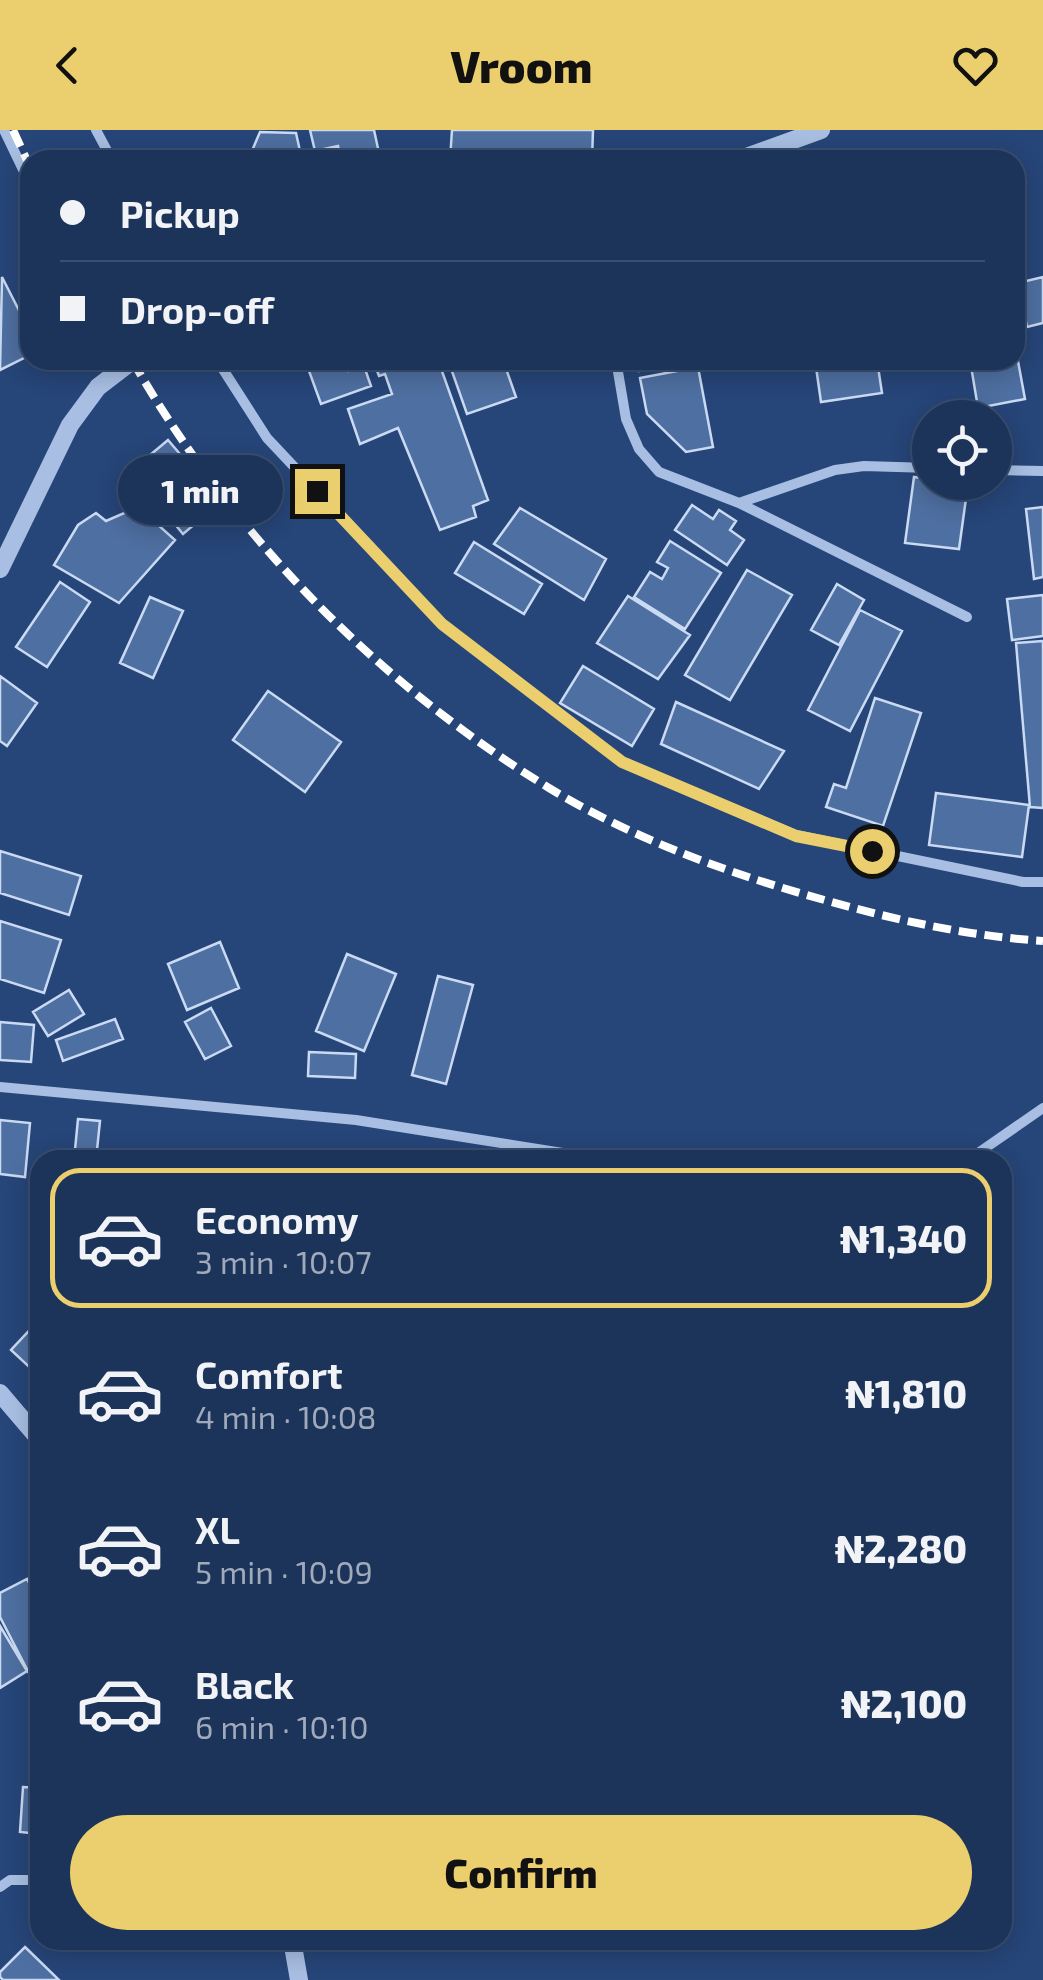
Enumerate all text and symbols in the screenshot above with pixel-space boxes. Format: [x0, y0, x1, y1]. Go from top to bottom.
icon: back [40, 38, 95, 93]
text: Vroom [451, 38, 592, 92]
icon: heart [948, 38, 1003, 93]
text: Pickup [120, 190, 240, 236]
text: Drop-off [120, 286, 274, 332]
map controls [912, 400, 1012, 500]
button: locate [912, 400, 1012, 500]
callout: 1 min [117, 456, 282, 526]
route end [295, 469, 340, 514]
text: 1 min [161, 471, 240, 509]
route start [850, 829, 895, 874]
icon: car [75, 1193, 165, 1283]
text: Economy [195, 1196, 359, 1242]
text: ₦1,340 [840, 1215, 967, 1261]
text: 3 min · 10:07 [195, 1242, 372, 1280]
icon: car [75, 1348, 165, 1438]
text: Comfort [195, 1351, 343, 1397]
text: ₦1,810 [845, 1370, 967, 1416]
text: 4 min · 10:08 [195, 1397, 377, 1435]
icon: car [75, 1503, 165, 1593]
text: XL [195, 1506, 240, 1552]
text: ₦2,280 [835, 1525, 967, 1571]
text: 5 min · 10:09 [195, 1552, 373, 1590]
icon: car [75, 1658, 165, 1748]
text: Black [195, 1661, 294, 1707]
text: ₦2,100 [841, 1680, 967, 1726]
text: 6 min · 10:10 [195, 1707, 368, 1745]
button: Confirm [70, 1815, 972, 1930]

